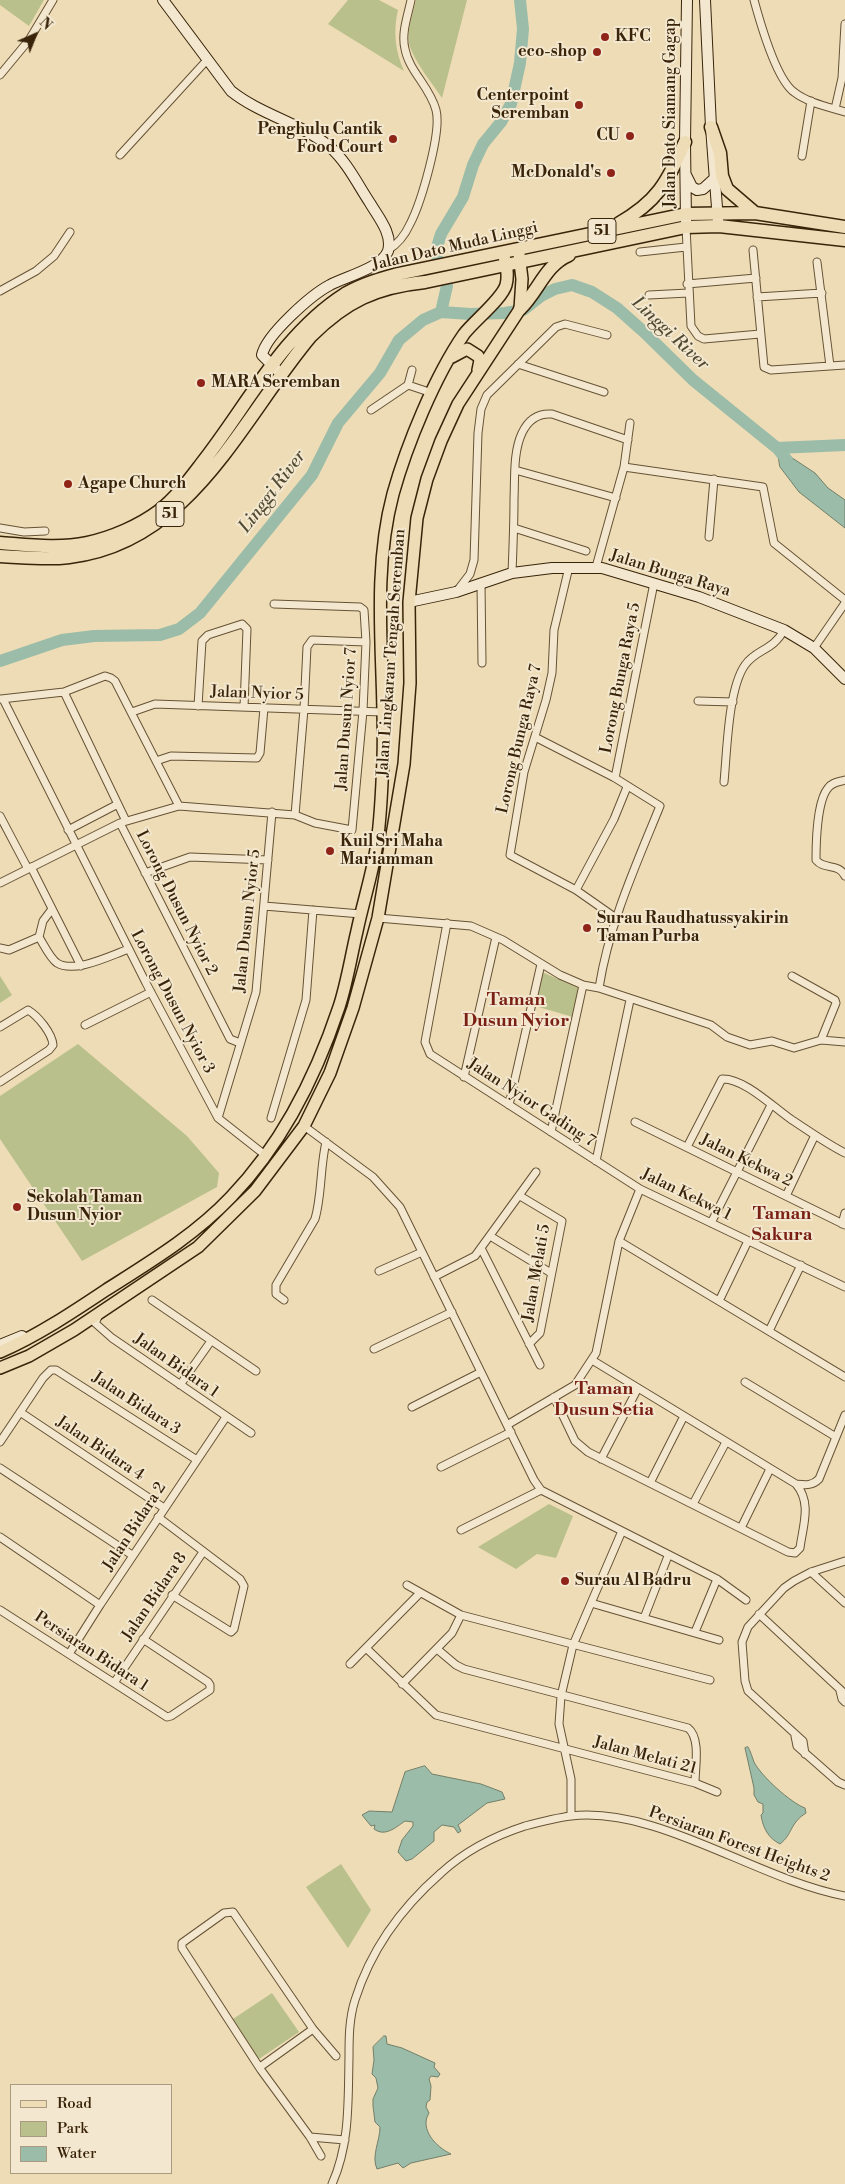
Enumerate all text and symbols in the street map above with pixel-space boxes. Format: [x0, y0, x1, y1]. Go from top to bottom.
north arrow [10, 10, 60, 60]
text: N [35, 14, 56, 35]
street label: Jalan Dato Siamang Gagap [661, 18, 681, 208]
place label: KFC [615, 27, 651, 47]
marker: KFC [599, 31, 611, 43]
place label: eco-shop [518, 42, 587, 62]
marker: eco-shop [591, 46, 603, 58]
place label: Centerpoint Seremban [476, 86, 569, 124]
marker: Centerpoint Seremban [573, 99, 585, 111]
place label: Penghulu Cantik Food Court [257, 120, 383, 158]
place label: CU [596, 126, 620, 146]
marker: CU [624, 130, 636, 142]
marker: Penghulu Cantik Food Court [387, 133, 399, 145]
place label: McDonald's [511, 163, 601, 183]
marker: McDonald's [605, 167, 617, 179]
road number: 51 [588, 218, 616, 244]
street label: Jalan Dato Muda Linggi [370, 219, 540, 275]
water label: Linggi River [627, 293, 713, 375]
place label: MARA Seremban [211, 373, 340, 393]
marker: MARA Seremban [195, 377, 207, 389]
water label: Linggi River [235, 446, 311, 538]
place label: Agape Church [78, 474, 186, 494]
marker: Agape Church [62, 478, 74, 490]
road number: 51 [156, 502, 184, 526]
street label: Jalan Lingkaran Tengah Seremban [374, 528, 410, 778]
street label: Jalan Bunga Raya [607, 546, 733, 602]
street label: Lorong Bunga Raya 5 [597, 601, 645, 755]
street label: Jalan Dusun Nyior 7 [332, 647, 362, 791]
street label: Lorong Bunga Raya 7 [493, 663, 547, 815]
street label: Jalan Nyior 5 [210, 683, 304, 705]
street label: Lorong Dusun Nyior 2 [131, 827, 221, 979]
place label: Kuil Sri Maha Mariamman [340, 832, 443, 870]
marker: Kuil Sri Maha Mariamman [324, 845, 336, 857]
street label: Jalan Dusun Nyior 5 [231, 848, 265, 994]
place label: Surau Raudhatussyakirin Taman Purba [597, 909, 789, 947]
marker: Surau Raudhatussyakirin Taman Purba [581, 922, 593, 934]
street label: Lorong Dusun Nyior 3 [126, 927, 218, 1077]
district label: Taman Dusun Nyior [463, 990, 569, 1032]
street label: Jalan Nyior Gading 7 [464, 1055, 598, 1151]
street label: Jalan Kekwa 2 [697, 1130, 795, 1192]
street label: Jalan Kekwa 1 [638, 1165, 734, 1225]
place label: Sekolah Taman Dusun Nyior [27, 1188, 142, 1226]
marker: Sekolah Taman Dusun Nyior [11, 1201, 23, 1213]
district label: Taman Sakura [751, 1204, 813, 1246]
street label: Jalan Melati 5 [519, 1223, 555, 1323]
street label: Jalan Bidara 1 [130, 1330, 222, 1402]
street label: Jalan Bidara 3 [88, 1368, 184, 1440]
district label: Taman Dusun Setia [554, 1379, 654, 1422]
street label: Jalan Bidara 4 [52, 1413, 148, 1485]
street label: Jalan Bidara 2 [99, 1479, 171, 1575]
street label: Jalan Bidara 8 [118, 1549, 192, 1645]
place label: Surau Al Badru [575, 1571, 691, 1591]
marker: Surau Al Badru [559, 1575, 571, 1587]
street label: Persiaran Bidara 1 [30, 1608, 152, 1696]
street label: Jalan Melati 21 [591, 1733, 699, 1779]
street label: Persiaran Forest Heights 2 [646, 1803, 832, 1887]
legend [10, 2084, 172, 2174]
text: Road [57, 2094, 92, 2113]
text: Park [57, 2119, 88, 2138]
text: Water [57, 2144, 96, 2163]

